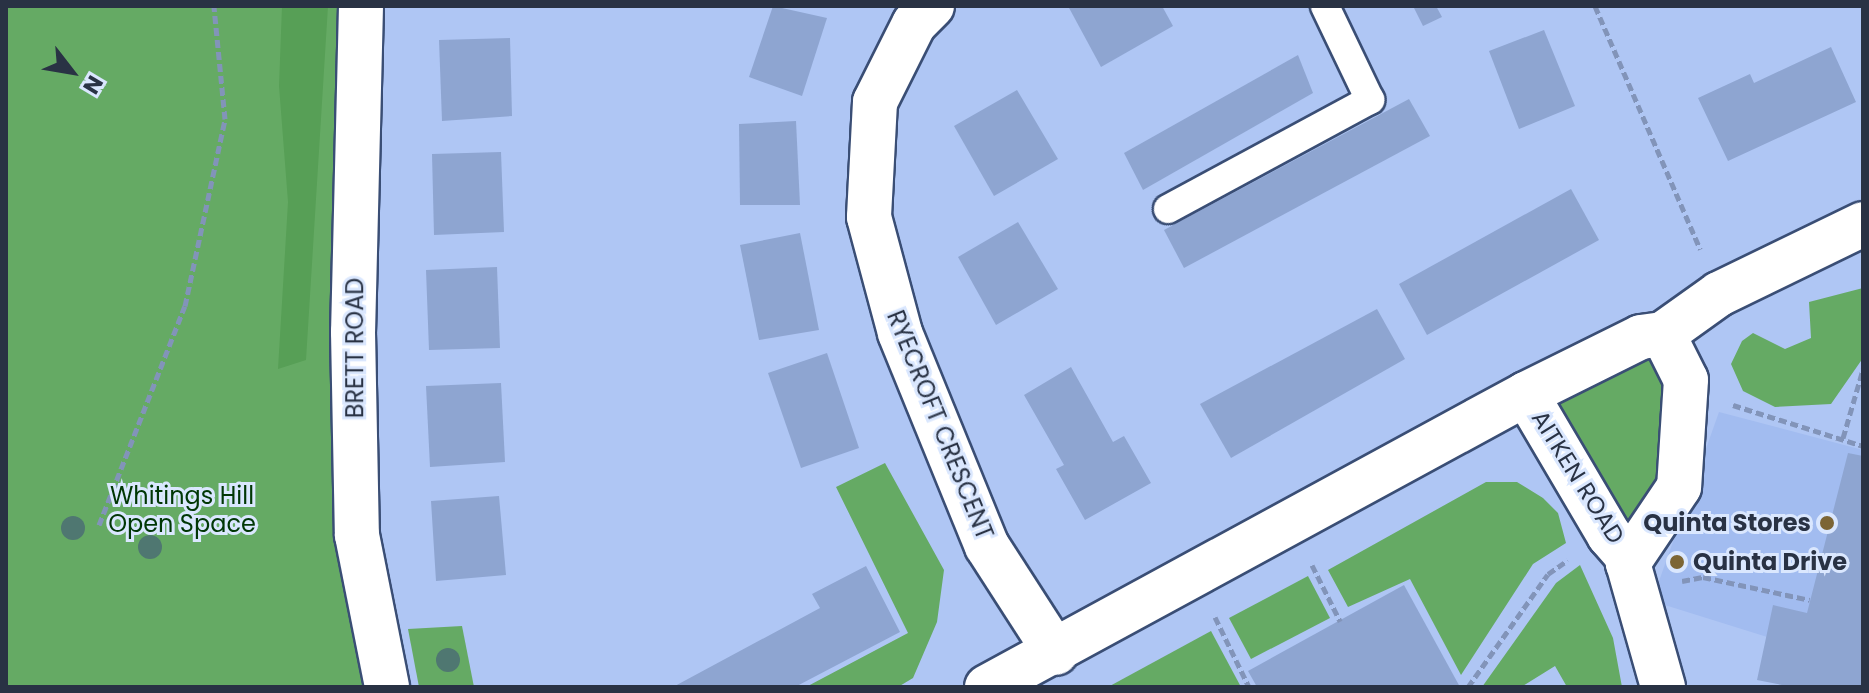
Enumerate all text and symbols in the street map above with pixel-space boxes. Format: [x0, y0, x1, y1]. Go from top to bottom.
north arrow [32, 32, 112, 112]
text: N [75, 70, 111, 100]
street label: BRETT ROAD [341, 278, 369, 418]
street label: RYECROFT CRESCENT [881, 306, 999, 544]
street label: AITKEN ROAD [1526, 405, 1630, 549]
park label: Whitings Hill Open Space [108, 482, 256, 538]
place label: Quinta Stores [1643, 509, 1811, 537]
marker: Quinta Stores [1818, 514, 1836, 532]
place label: Quinta Drive [1693, 548, 1847, 576]
marker: Quinta Drive [1668, 553, 1686, 571]

